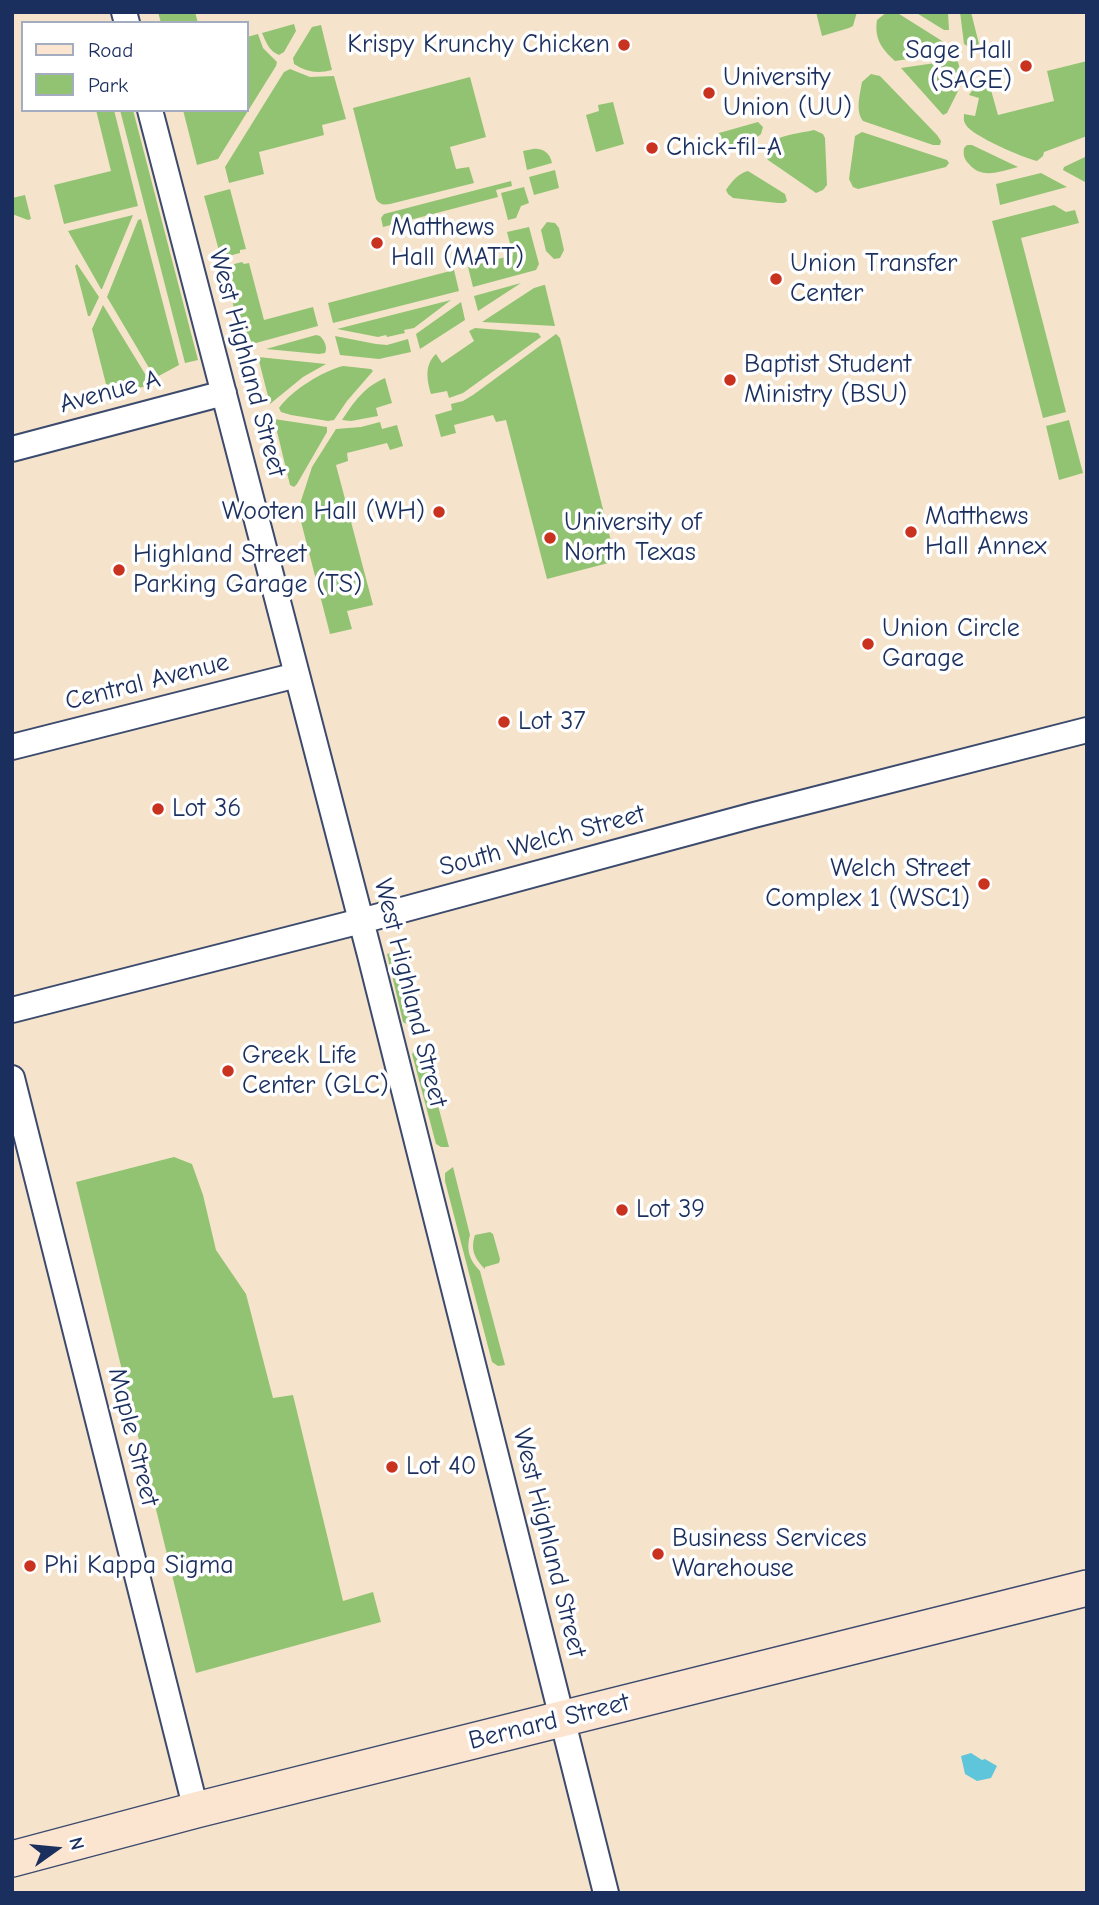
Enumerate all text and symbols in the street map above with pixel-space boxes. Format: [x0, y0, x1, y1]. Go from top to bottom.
legend [21, 21, 248, 112]
place label: Krispy Krunchy Chicken [347, 29, 610, 61]
place label: Sage Hall (SAGE) [905, 35, 1012, 96]
marker: Krispy Krunchy Chicken [616, 37, 632, 53]
text: Road [88, 38, 133, 62]
marker: Sage Hall (SAGE) [1018, 58, 1034, 74]
place label: University Union (UU) [723, 62, 852, 124]
text: Park [88, 73, 128, 97]
marker: University Union (UU) [701, 85, 717, 101]
place label: Chick-fil-A [666, 132, 782, 164]
marker: Chick-fil-A [644, 140, 660, 156]
place label: Matthews Hall (MATT) [391, 212, 524, 274]
marker: Matthews Hall (MATT) [369, 235, 385, 251]
street label: West Highland Street [202, 246, 292, 480]
place label: Union Transfer Center [790, 248, 957, 310]
marker: Union Transfer Center [768, 271, 784, 287]
place label: Baptist Student Ministry (BSU) [744, 349, 911, 410]
street label: Avenue A [56, 364, 164, 420]
marker: Baptist Student Ministry (BSU) [722, 372, 738, 388]
place label: Wooten Hall (WH) [222, 496, 425, 528]
place label: Matthews Hall Annex [925, 501, 1046, 562]
marker: Wooten Hall (WH) [431, 504, 447, 520]
place label: University of North Texas [564, 507, 701, 568]
marker: Matthews Hall Annex [903, 524, 919, 540]
marker: University of North Texas [542, 530, 558, 546]
place label: Highland Street Parking Garage (TS) [133, 539, 362, 600]
marker: Highland Street Parking Garage (TS) [111, 562, 127, 578]
place label: Union Circle Garage [882, 613, 1020, 674]
marker: Union Circle Garage [860, 636, 876, 652]
street label: Central Avenue [62, 647, 232, 717]
place label: Lot 37 [518, 706, 586, 738]
marker: Lot 37 [496, 714, 512, 730]
place label: Lot 36 [172, 793, 241, 825]
street label: South Welch Street [436, 799, 648, 883]
marker: Lot 36 [150, 801, 166, 817]
place label: Welch Street Complex 1 (WSC1) [765, 853, 970, 914]
street label: West Highland Street [367, 876, 453, 1110]
marker: Welch Street Complex 1 (WSC1) [976, 876, 992, 892]
place label: Greek Life Center (GLC) [242, 1040, 389, 1102]
marker: Greek Life Center (GLC) [220, 1063, 236, 1079]
place label: Lot 39 [636, 1194, 705, 1226]
marker: Lot 39 [614, 1202, 630, 1218]
street label: Maple Street [101, 1365, 165, 1509]
street label: West Highland Street [506, 1426, 592, 1660]
place label: Lot 40 [406, 1451, 477, 1483]
marker: Lot 40 [384, 1459, 400, 1475]
place label: Business Services Warehouse [672, 1523, 867, 1584]
marker: Business Services Warehouse [650, 1546, 666, 1562]
place label: Phi Kappa Sigma [44, 1550, 234, 1582]
marker: Phi Kappa Sigma [22, 1558, 38, 1574]
street label: Bernard Street [465, 1687, 633, 1757]
north arrow [21, 1814, 91, 1884]
text: N [64, 1835, 89, 1852]

